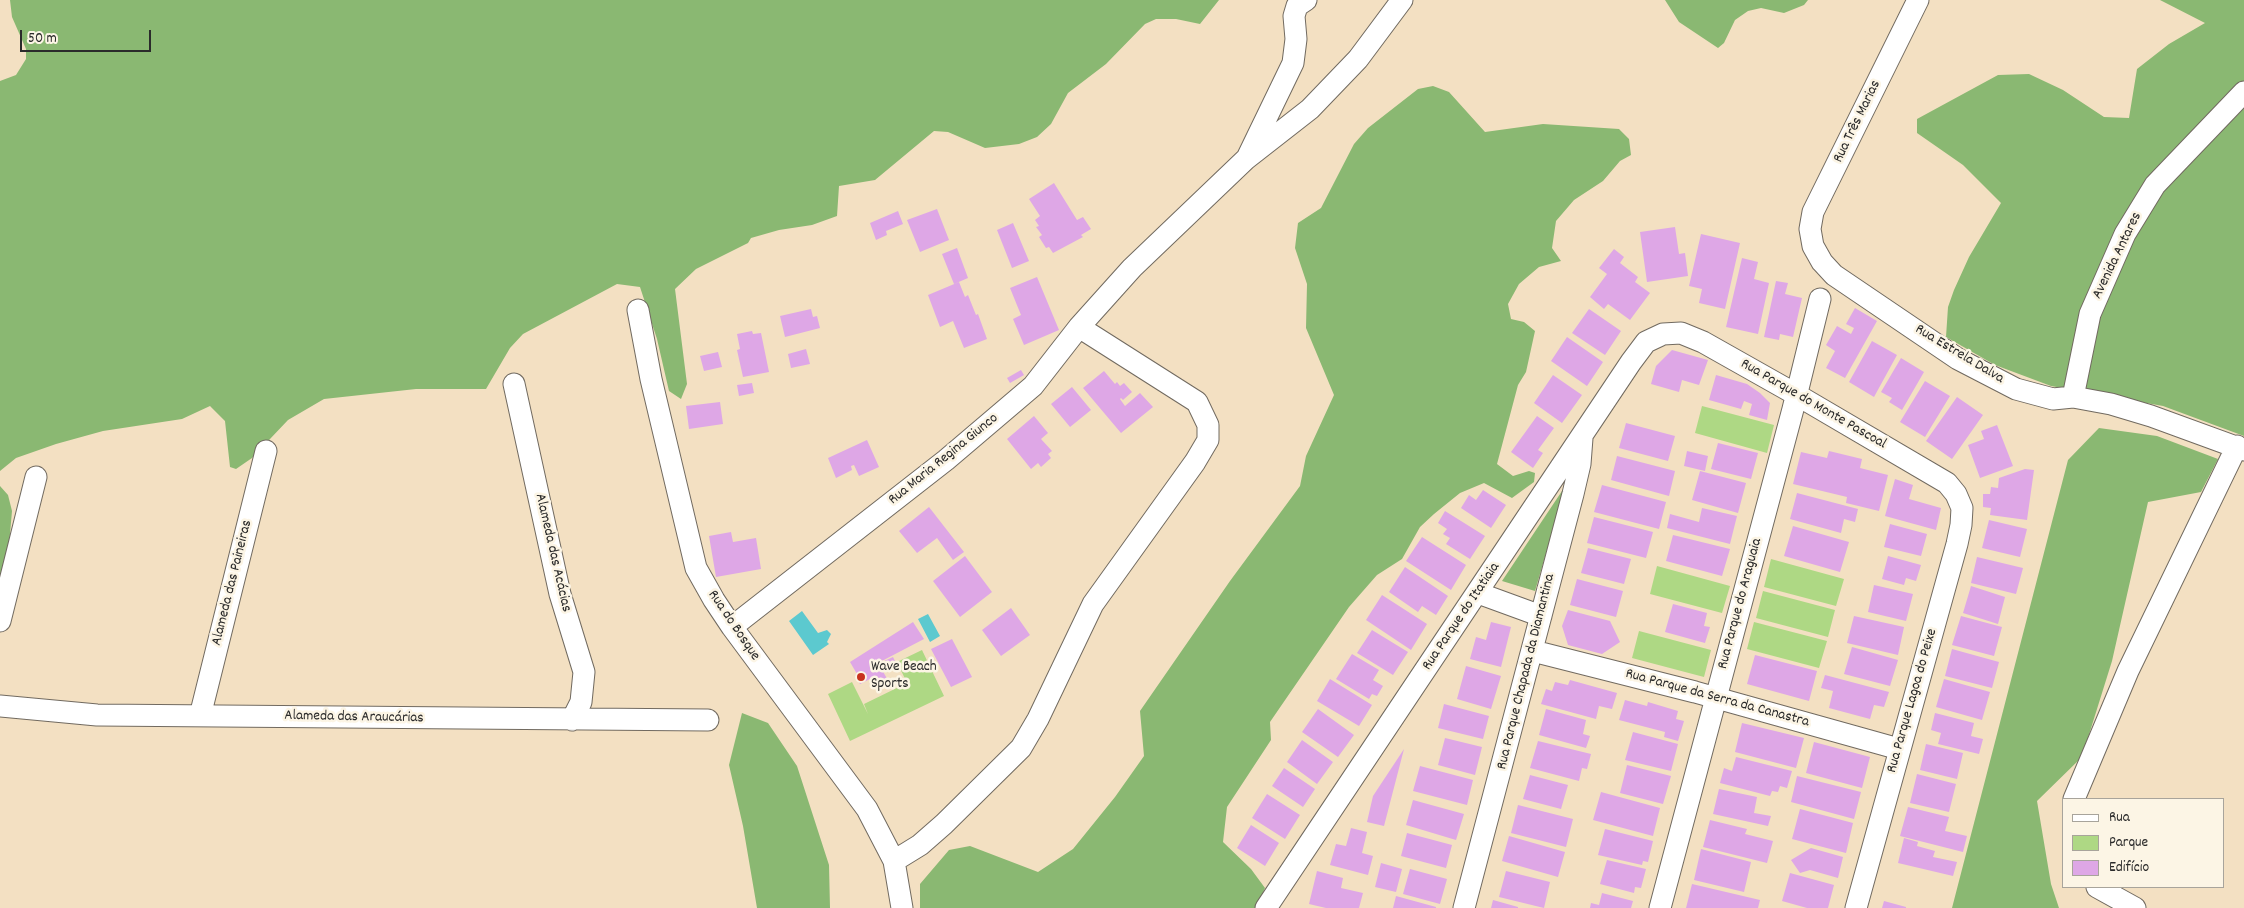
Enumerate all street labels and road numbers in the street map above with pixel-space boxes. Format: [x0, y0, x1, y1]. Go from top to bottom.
street label: Rua Três Marias [1830, 78, 1886, 166]
street label: Avenida Antares [2089, 210, 2147, 302]
street label: Rua Estrela Dalva [1911, 321, 2007, 389]
street label: Rua Parque do Monte Pascoal [1737, 356, 1889, 454]
street label: Rua Maria Regina Giunco [886, 410, 1002, 510]
street label: Alameda das Acácias [530, 492, 574, 614]
street label: Alameda das Paineiras [209, 518, 257, 648]
street label: Rua Parque do Araguaia [1715, 537, 1767, 671]
street label: Rua Parque do Itatiaia [1419, 560, 1505, 674]
street label: Rua Parque Chapada da Diamantina [1494, 572, 1560, 772]
street label: Rua do Bosque [703, 587, 763, 665]
street label: Rua Parque Lagoa do Peixe [1884, 627, 1942, 775]
street label: Rua Parque da Serra da Canastra [1623, 666, 1811, 732]
street label: Alameda das Araucárias [284, 708, 424, 728]

